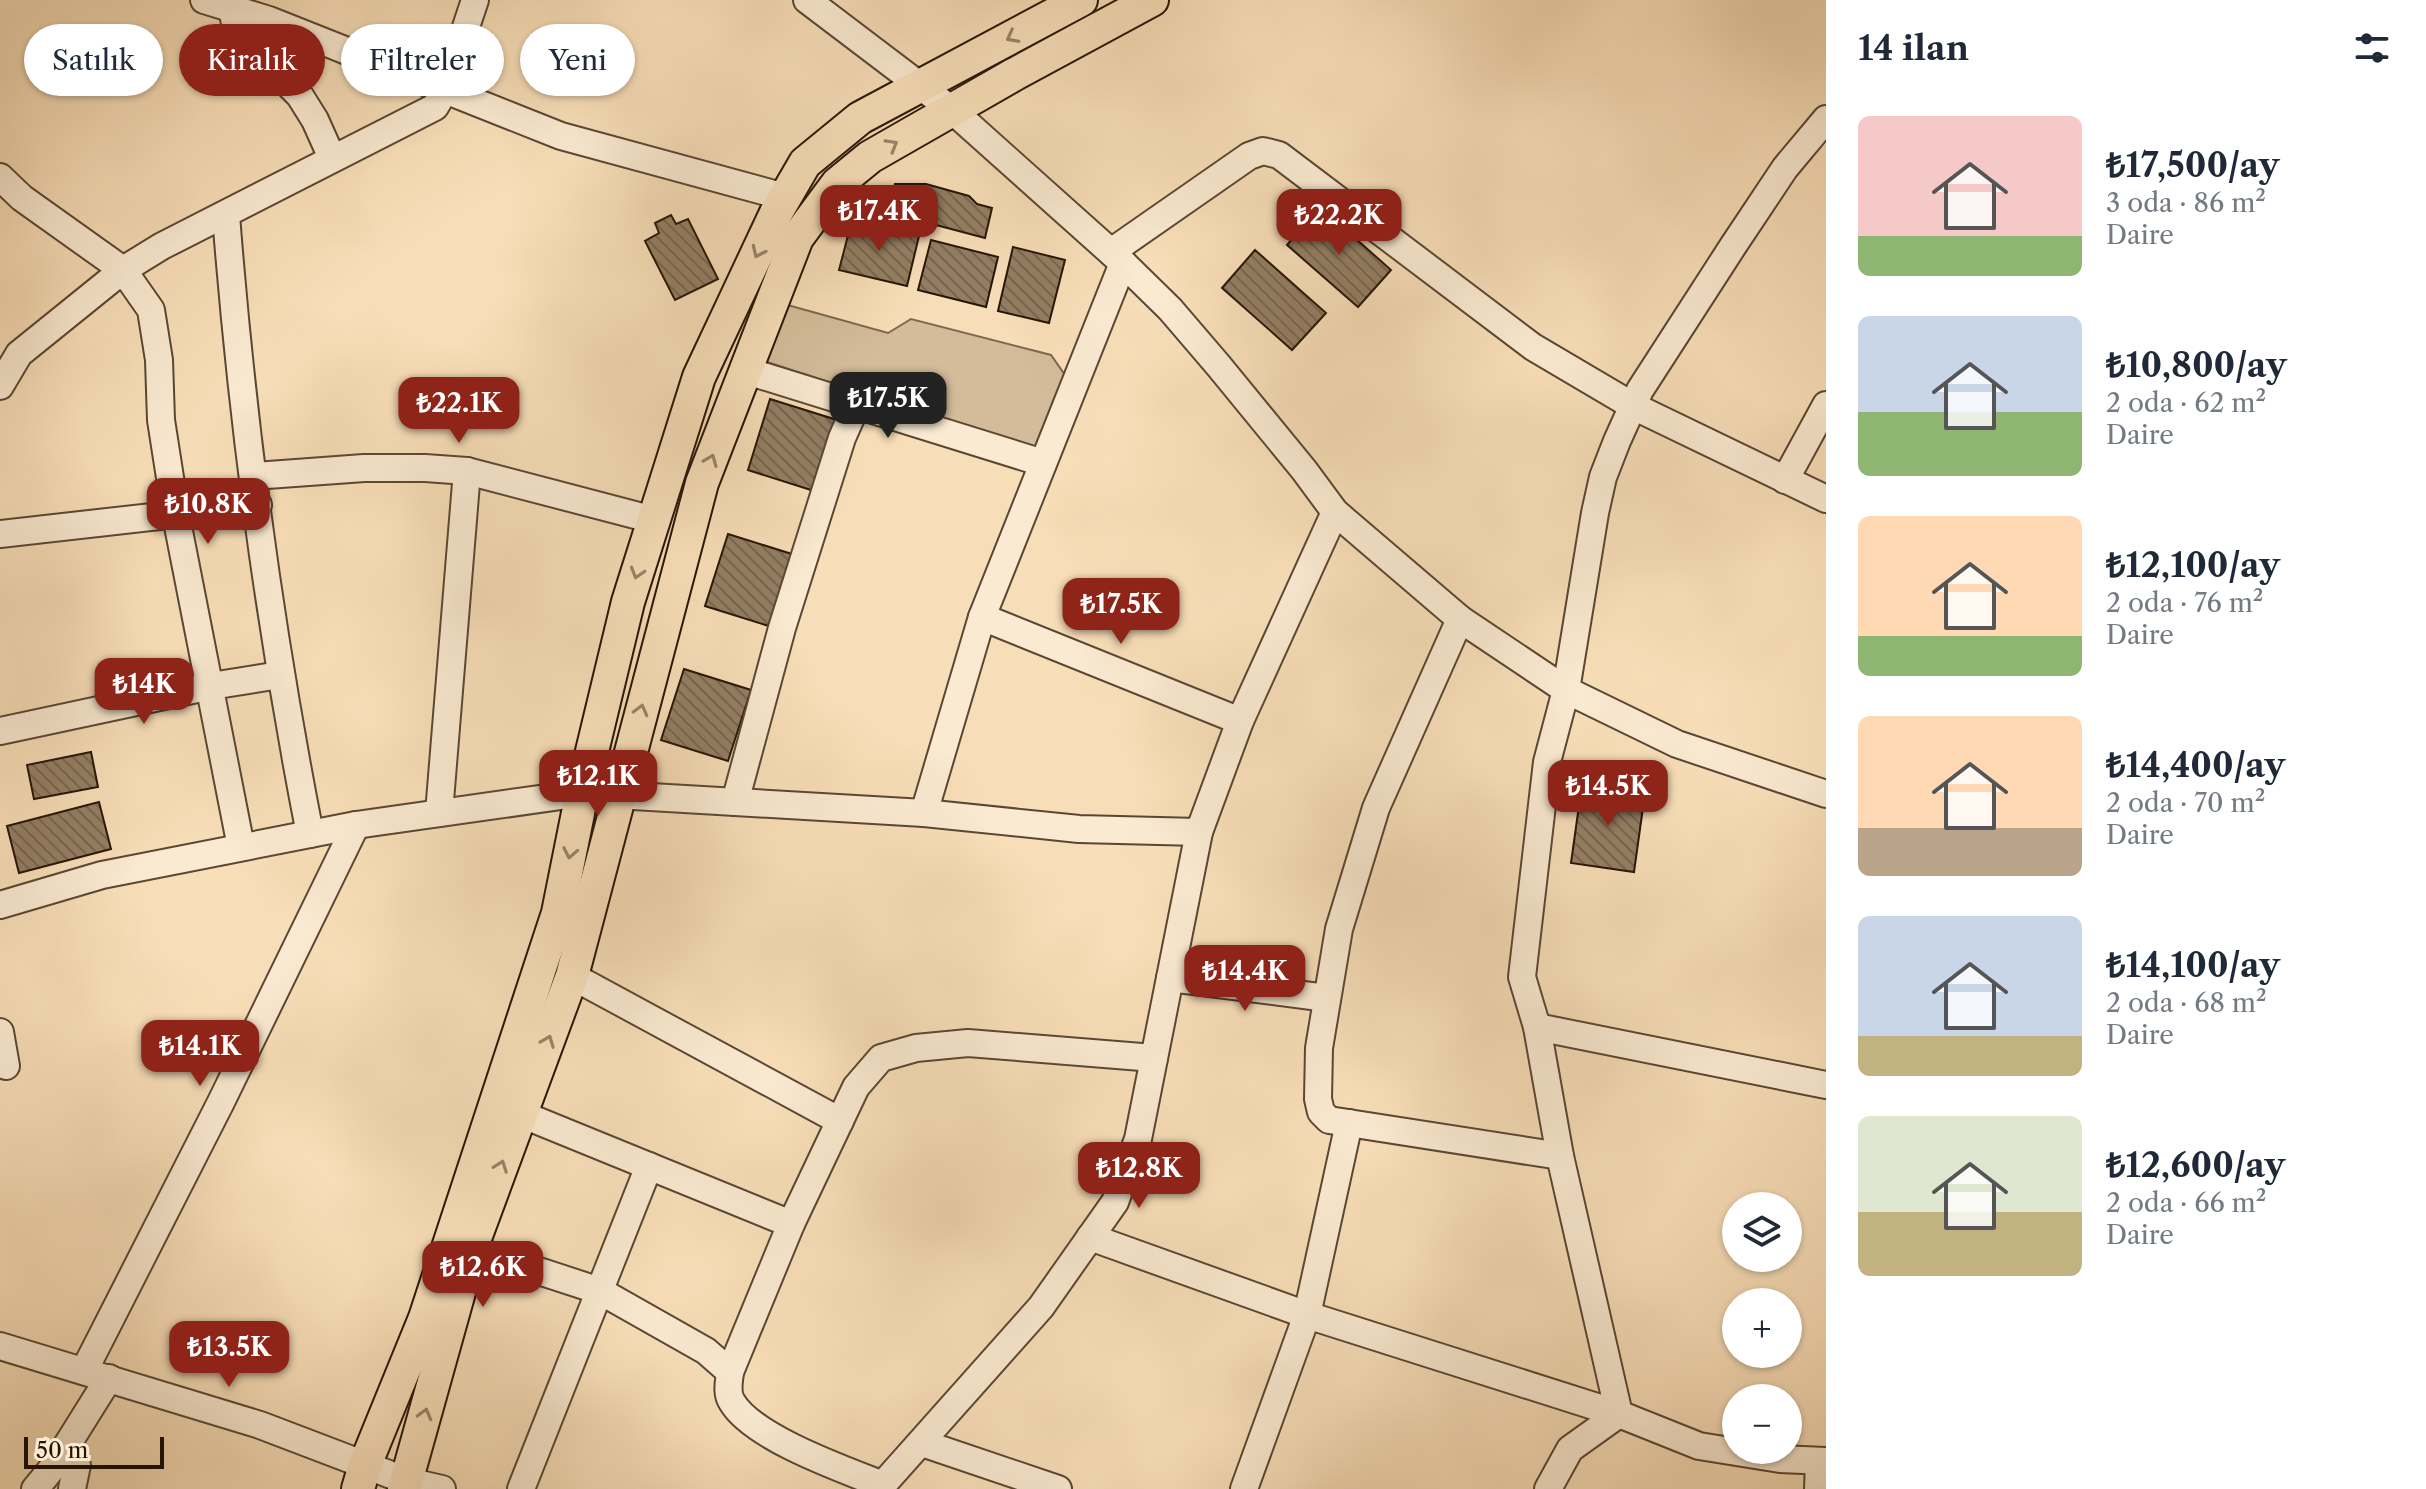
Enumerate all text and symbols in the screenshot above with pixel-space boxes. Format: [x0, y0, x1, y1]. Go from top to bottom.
chip: Satılık [24, 24, 163, 96]
chip: Kiralık [179, 24, 325, 96]
chip: Filtreler [341, 24, 504, 96]
chip: Yeni [520, 24, 635, 96]
icon: filters [2350, 26, 2394, 70]
text: 14 ilan [1858, 27, 1969, 69]
one-way arrow [1006, 28, 1021, 43]
one-way arrow [883, 139, 897, 155]
text: ₺17,500/ay [2106, 144, 2279, 186]
icon: home [1922, 148, 2018, 244]
pin: ₺17.4K [814, 185, 944, 253]
text: 3 oda · 86 m² [2106, 187, 2266, 219]
pin: ₺22.2K [1274, 189, 1404, 257]
text: ₺17.4K [838, 195, 920, 227]
text: ₺22.2K [1295, 199, 1383, 231]
text: Daire [2106, 219, 2174, 251]
one-way arrow [752, 243, 768, 258]
text: ₺10,800/ay [2106, 344, 2287, 386]
icon: home [1922, 348, 2018, 444]
pin: ₺17.5K [823, 372, 953, 440]
pin: ₺22.1K [394, 377, 524, 445]
text: ₺17.5K [847, 382, 929, 414]
text: ₺22.1K [416, 387, 502, 419]
text: 2 oda · 62 m² [2106, 387, 2266, 419]
text: Daire [2106, 419, 2174, 451]
one-way arrow [702, 454, 718, 468]
pin: ₺10.8K [143, 478, 273, 546]
text: ₺10.8K [165, 488, 251, 520]
text: ₺12,100/ay [2106, 544, 2280, 586]
icon: home [1922, 548, 2018, 644]
one-way arrow [631, 565, 647, 579]
pin: ₺17.5K [1056, 578, 1186, 646]
text: 2 oda · 76 m² [2106, 587, 2263, 619]
text: ₺17.5K [1080, 588, 1162, 620]
text: Daire [2106, 619, 2174, 651]
pin: ₺14K [97, 658, 191, 726]
text: ₺14K [113, 668, 175, 700]
one-way arrow [632, 703, 648, 717]
text: ₺14,400/ay [2106, 744, 2285, 786]
icon: home [1922, 748, 2018, 844]
pin: ₺12.1K [533, 750, 663, 818]
text: ₺12.1K [557, 760, 639, 792]
pin: ₺14.5K [1543, 760, 1673, 828]
text: ₺14.5K [1566, 770, 1650, 802]
text: 2 oda · 70 m² [2106, 787, 2265, 819]
text: Daire [2106, 819, 2174, 851]
one-way arrow [562, 846, 579, 859]
text: ₺14,100/ay [2106, 944, 2280, 986]
pin: ₺14.4K [1180, 945, 1310, 1013]
icon: home [1922, 948, 2018, 1044]
text: ₺14.4K [1202, 955, 1288, 987]
text: 2 oda · 68 m² [2106, 987, 2267, 1019]
text: Daire [2106, 1019, 2174, 1051]
pin: ₺14.1K [135, 1020, 265, 1088]
text: ₺14.1K [159, 1030, 241, 1062]
one-way arrow [538, 1035, 555, 1049]
pin: ₺12.8K [1074, 1142, 1204, 1210]
text: ₺12,600/ay [2106, 1144, 2285, 1186]
icon: home [1922, 1148, 2018, 1244]
text: ₺12.8K [1096, 1152, 1182, 1184]
one-way arrow [492, 1160, 508, 1174]
text: 2 oda · 66 m² [2106, 1187, 2266, 1219]
map controls [1722, 1192, 1802, 1464]
button: layers [1722, 1192, 1802, 1272]
text: Daire [2106, 1219, 2174, 1251]
pin: ₺12.6K [418, 1241, 548, 1309]
text: ₺12.6K [440, 1251, 526, 1283]
button: + [1722, 1288, 1802, 1368]
pin: ₺13.5K [164, 1321, 294, 1389]
text: ₺13.5K [187, 1331, 271, 1363]
button: − [1722, 1384, 1802, 1464]
one-way arrow [416, 1408, 433, 1422]
scale bar [24, 1433, 164, 1469]
text: 50 m [36, 1437, 88, 1464]

